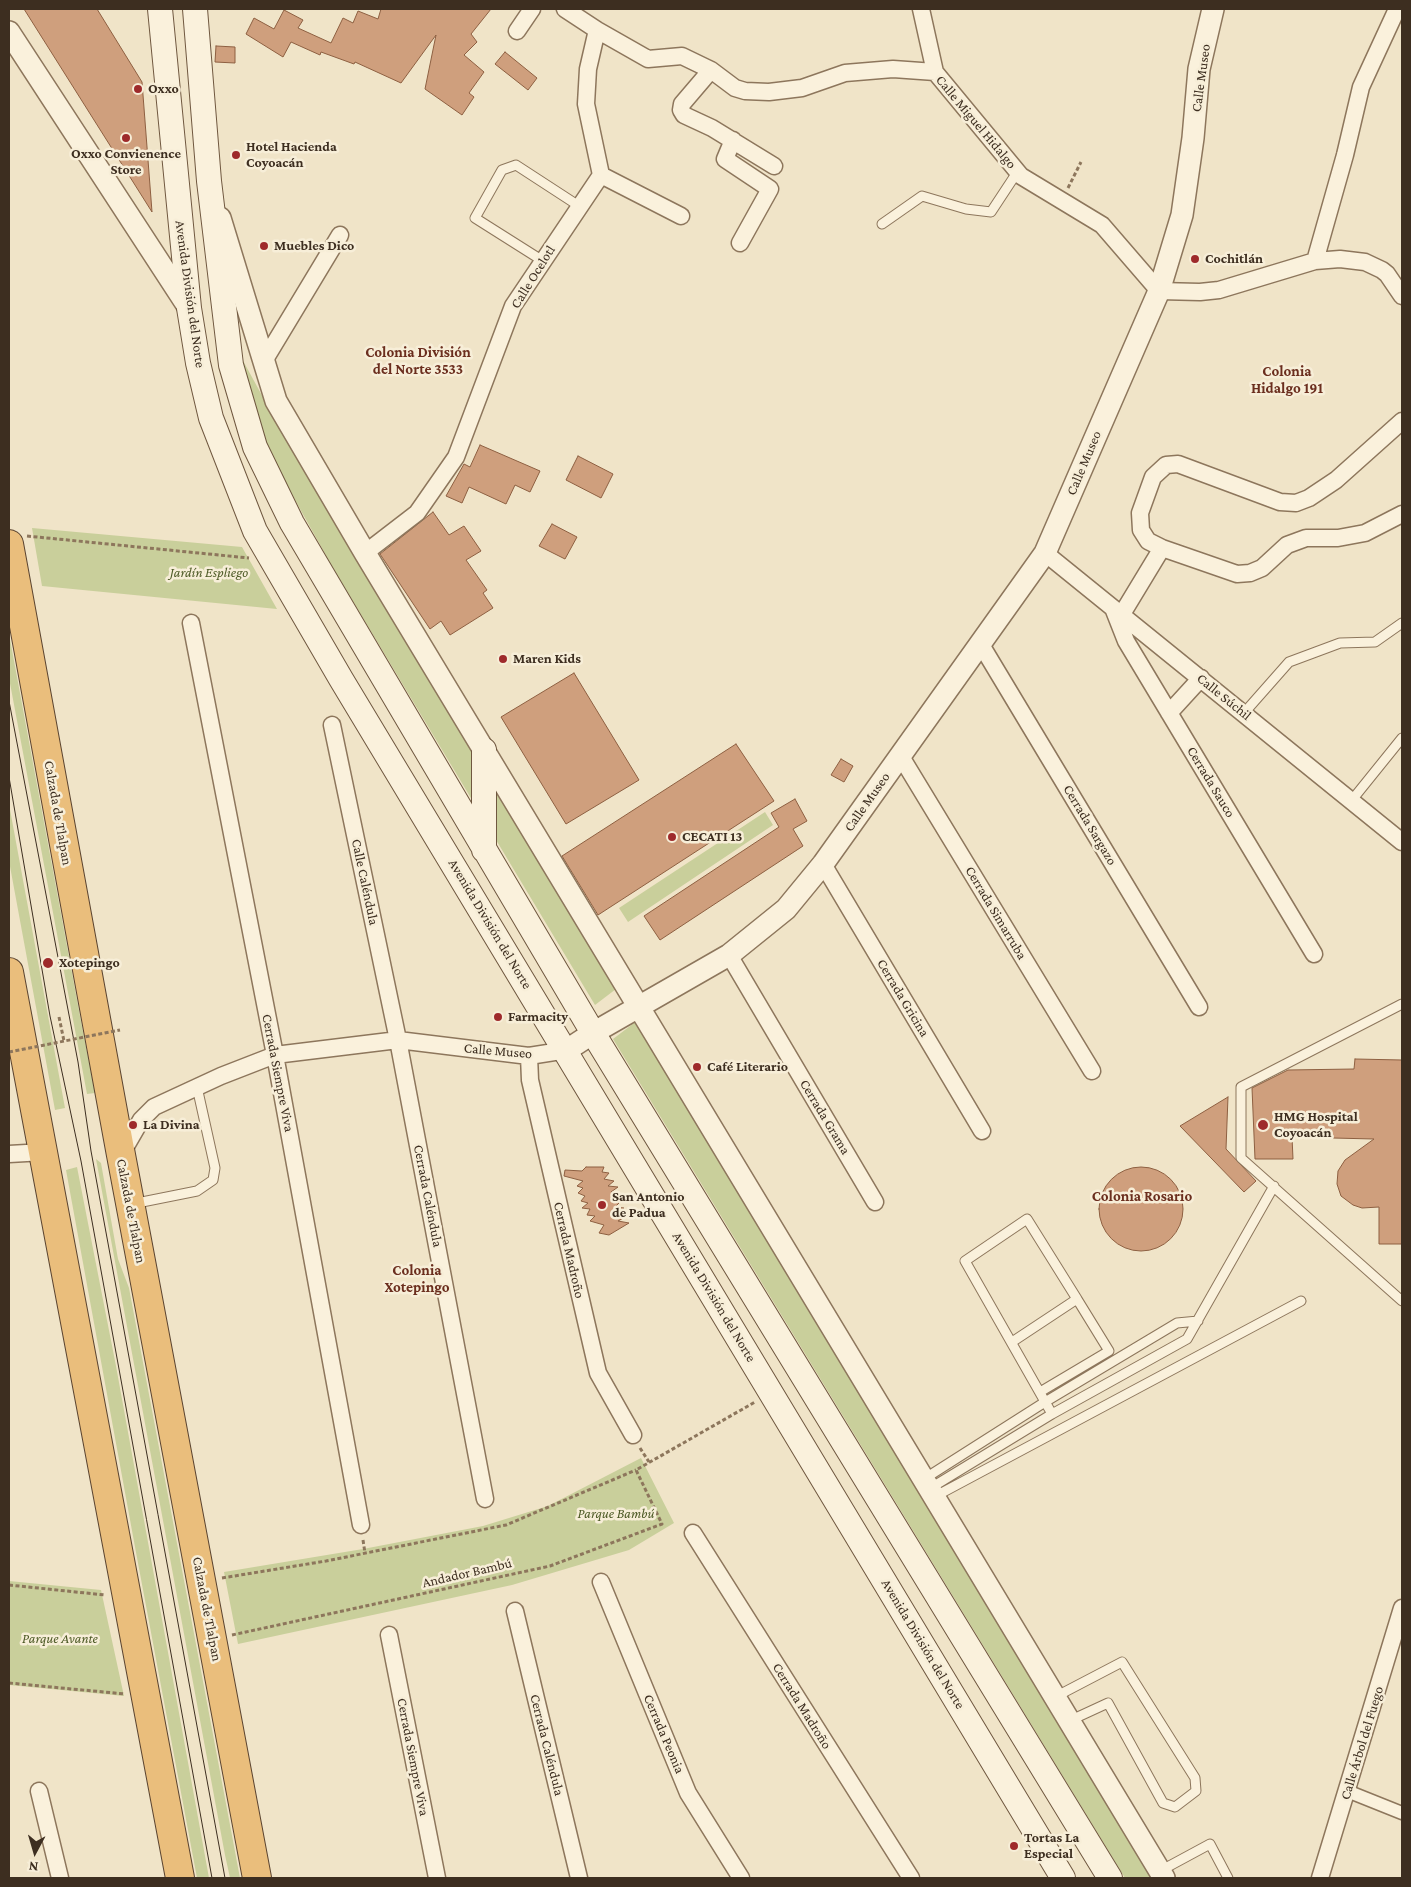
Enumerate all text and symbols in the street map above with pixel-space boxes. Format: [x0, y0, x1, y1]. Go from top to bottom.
street label: Calle Museo [1188, 43, 1214, 113]
street label: Calle Miguel Hidalgo [932, 72, 1020, 172]
place label: Oxxo [148, 81, 179, 97]
marker: Oxxo [132, 83, 144, 95]
marker: Oxxo Convienence Store [120, 132, 132, 144]
place label: Hotel Hacienda Coyoacán [246, 139, 337, 172]
place label: Oxxo Convienence Store [71, 146, 181, 178]
marker: Hotel Hacienda Coyoacán [230, 149, 242, 161]
street label: Avenida División del Norte [171, 219, 209, 369]
place label: Muebles Dico [274, 238, 354, 254]
marker: Muebles Dico [258, 240, 270, 252]
street label: Calle Ocelotl [507, 242, 559, 312]
place label: Cochitlán [1205, 251, 1263, 267]
marker: Cochitlán [1189, 253, 1201, 265]
district label: Colonia División del Norte 3533 [365, 343, 471, 378]
district label: Colonia Hidalgo 191 [1251, 362, 1323, 397]
street label: Calle Museo [1063, 428, 1105, 498]
park label: Jardín Espliego [170, 565, 248, 581]
place label: Maren Kids [513, 651, 581, 667]
marker: Maren Kids [497, 653, 509, 665]
street label: Calle Súchil [1193, 670, 1255, 724]
street label: Cerrada Sauco [1183, 743, 1239, 821]
street label: Calzada de Tlalpan [41, 759, 75, 867]
street label: Calle Museo [840, 769, 894, 835]
street label: Cerrada Sargazo [1059, 782, 1121, 868]
place label: CECATI 13 [682, 829, 742, 845]
marker: CECATI 13 [666, 831, 678, 843]
street label: Calle Caléndula [348, 837, 382, 927]
street label: Avenida División del Norte [444, 856, 536, 992]
street label: Cerrada Simarruba [962, 863, 1030, 963]
place label: Xotepingo [59, 955, 120, 971]
marker: Xotepingo [41, 956, 55, 970]
street label: Cerrada Gricina [873, 956, 933, 1040]
place label: Farmacity [508, 1009, 568, 1025]
marker: Farmacity [492, 1011, 504, 1023]
street label: Cerrada Siempre Viva [258, 1013, 298, 1133]
street label: Calle Museo [463, 1040, 533, 1062]
place label: Café Literario [707, 1059, 788, 1075]
marker: Café Literario [691, 1061, 703, 1073]
street label: Cerrada Grama [796, 1076, 854, 1158]
place label: HMG Hospital Coyoacán [1274, 1109, 1358, 1142]
place label: La Divina [143, 1117, 200, 1133]
marker: HMG Hospital Coyoacán [1256, 1118, 1270, 1132]
marker: La Divina [127, 1119, 139, 1131]
street label: Cerrada Caléndula [410, 1143, 446, 1249]
street label: Calzada de Tlalpan [113, 1157, 149, 1265]
district label: Colonia Rosario [1092, 1187, 1192, 1205]
place label: San Antonio de Padua [612, 1189, 684, 1222]
marker: San Antonio de Padua [596, 1199, 608, 1211]
street label: Cerrada Madroño [550, 1200, 588, 1300]
street label: Avenida División del Norte [668, 1229, 760, 1365]
district label: Colonia Xotepingo [384, 1261, 450, 1296]
park label: Parque Bambú [578, 1506, 654, 1522]
street label: Calzada de Tlalpan [189, 1555, 225, 1663]
street label: Andador Bambú [421, 1555, 513, 1591]
street label: Avenida División del Norte [877, 1576, 969, 1712]
park label: Parque Avante [22, 1631, 98, 1647]
street label: Cerrada Madroño [769, 1660, 835, 1752]
street label: Calle Árbol del Fuego [1337, 1684, 1387, 1802]
street label: Cerrada Peonia [640, 1692, 688, 1776]
street label: Cerrada Caléndula [526, 1693, 568, 1797]
street label: Cerrada Siempre Viva [393, 1697, 433, 1817]
north arrow [10, 1827, 60, 1877]
place label: Tortas La Especial [1024, 1830, 1079, 1862]
marker: Tortas La Especial [1008, 1840, 1020, 1852]
text: N [28, 1858, 39, 1875]

